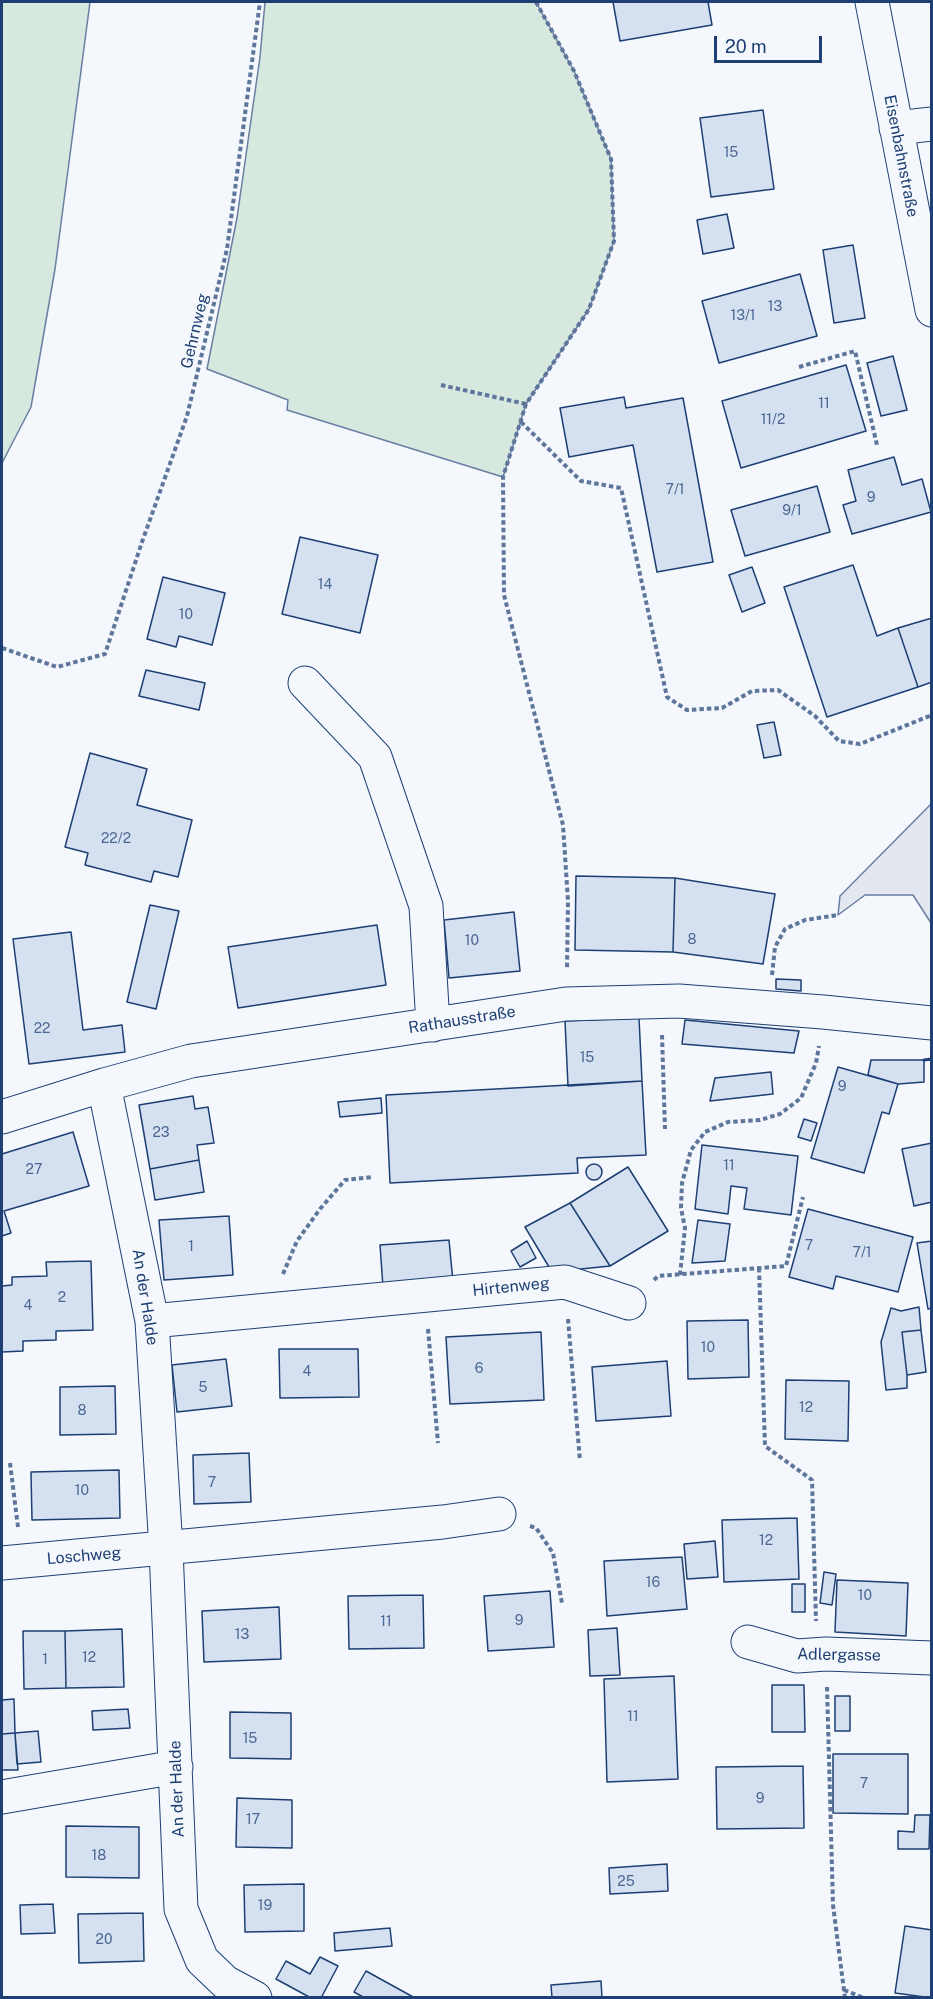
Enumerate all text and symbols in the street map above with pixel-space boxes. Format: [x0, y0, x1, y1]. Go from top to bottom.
scale bar [717, 24, 825, 62]
text: 20 m [725, 36, 767, 57]
street label: Eisenbahnstraße [880, 93, 922, 219]
house number: 15 [724, 145, 738, 161]
street label: Gehrnweg [177, 292, 213, 370]
house number: 13 [768, 299, 782, 315]
house number: 13/1 [730, 308, 756, 324]
house number: 11 [818, 396, 830, 412]
house number: 11/2 [761, 412, 785, 428]
house number: 7/1 [665, 482, 685, 498]
house number: 9 [867, 490, 875, 506]
house number: 9/1 [782, 503, 802, 519]
house number: 14 [318, 577, 332, 593]
house number: 10 [179, 607, 193, 623]
house number: 22/2 [101, 831, 131, 847]
house number: 8 [687, 932, 697, 948]
house number: 10 [465, 933, 479, 949]
street label: Rathausstraße [407, 1002, 517, 1038]
house number: 22 [34, 1021, 50, 1037]
house number: 15 [580, 1050, 594, 1066]
house number: 9 [838, 1079, 846, 1095]
house number: 23 [152, 1125, 170, 1141]
house number: 11 [723, 1158, 735, 1174]
house number: 27 [26, 1162, 42, 1178]
house number: 7 [805, 1238, 813, 1254]
house number: 1 [188, 1239, 194, 1255]
house number: 7/1 [852, 1245, 872, 1261]
street label: An der Halde [128, 1247, 162, 1347]
street label: Hirtenweg [471, 1273, 551, 1301]
house number: 2 [58, 1290, 66, 1306]
house number: 4 [24, 1298, 32, 1314]
house number: 10 [701, 1340, 715, 1356]
house number: 6 [475, 1361, 483, 1377]
house number: 4 [303, 1364, 311, 1380]
house number: 5 [199, 1380, 207, 1396]
house number: 12 [799, 1400, 813, 1416]
house number: 8 [77, 1403, 87, 1419]
house number: 7 [208, 1475, 216, 1491]
house number: 10 [75, 1483, 89, 1499]
house number: 12 [759, 1533, 773, 1549]
street label: Loschweg [46, 1543, 122, 1569]
house number: 16 [646, 1575, 660, 1591]
house number: 10 [858, 1588, 872, 1604]
house number: 9 [515, 1613, 523, 1629]
house number: 11 [380, 1614, 392, 1630]
house number: 13 [235, 1627, 249, 1643]
street label: Adlergasse [797, 1645, 881, 1665]
house number: 12 [82, 1650, 96, 1666]
house number: 1 [42, 1652, 48, 1668]
house number: 11 [627, 1709, 639, 1725]
house number: 15 [243, 1731, 257, 1747]
street label: An der Halde [166, 1740, 188, 1838]
house number: 7 [860, 1776, 868, 1792]
house number: 9 [756, 1791, 764, 1807]
house number: 17 [246, 1812, 260, 1828]
house number: 18 [92, 1848, 106, 1864]
house number: 25 [617, 1874, 635, 1890]
house number: 19 [258, 1898, 272, 1914]
house number: 20 [96, 1932, 112, 1948]

